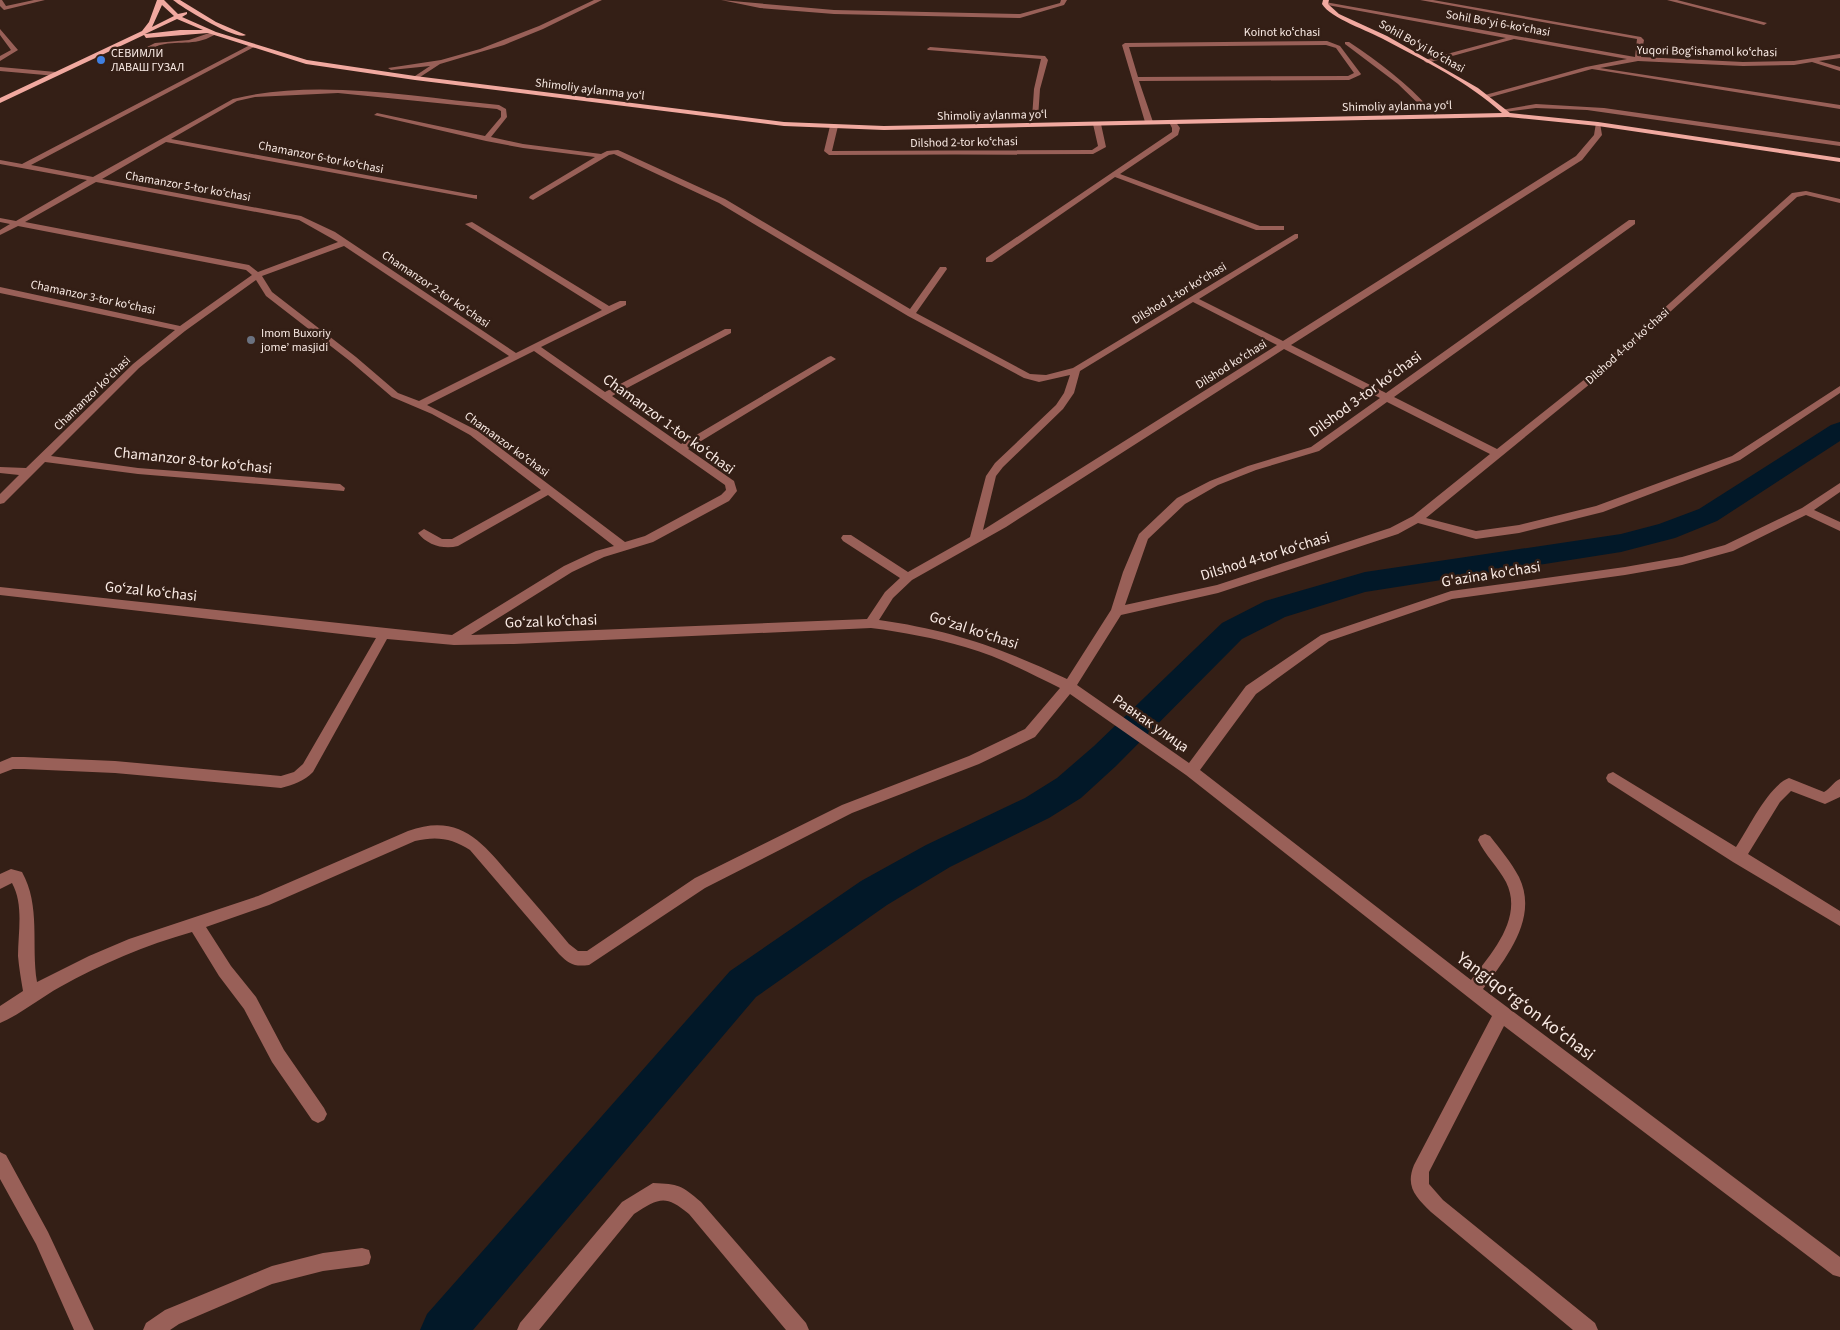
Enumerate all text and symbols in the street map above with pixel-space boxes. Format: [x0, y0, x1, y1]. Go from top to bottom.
street label: Sohil Boʻyi 6-koʻchasi [1444, 6, 1552, 41]
street label: Sohil Boʻyi koʻchasi [1376, 16, 1468, 77]
street label: Koinot koʻchasi [1244, 24, 1320, 41]
street label: Yuqori Bogʻishamol koʻchasi [1636, 42, 1777, 61]
place label: СЕВИМЛИ ЛАВАШ ГУЗАЛ [111, 45, 184, 76]
marker: СЕВИМЛИ ЛАВАШ ГУЗАЛ [95, 54, 107, 66]
street label: Shimoliy aylanma yoʻl [534, 74, 646, 105]
street label: Shimoliy aylanma yoʻl [1342, 97, 1452, 116]
street label: Shimoliy aylanma yoʻl [937, 106, 1047, 125]
street label: Dilshod 2-tor koʻchasi [910, 133, 1018, 152]
street label: Chamanzor 6-tor koʻchasi [257, 137, 385, 178]
street label: Chamanzor 5-tor koʻchasi [124, 167, 252, 206]
street label: Chamanzor 2-tor koʻchasi [378, 247, 493, 332]
street label: Dilshod 1-tor koʻchasi [1129, 258, 1230, 328]
street label: Chamanzor 3-tor koʻchasi [29, 276, 157, 319]
street label: Dilshod 4-tor koʻchasi [1582, 304, 1673, 389]
place label: Imom Buxoriy jome’ masjidi [260, 325, 331, 356]
marker: Imom Buxoriy jome’ masjidi [245, 334, 257, 346]
street label: Dilshod koʻchasi [1192, 336, 1270, 393]
street label: Dilshod 3-tor koʻchasi [1305, 346, 1426, 442]
street label: Chamanzor koʻchasi [50, 352, 135, 434]
street label: Chamanzor 1-tor koʻchasi [598, 369, 739, 480]
street label: Chamanzor koʻchasi [461, 408, 553, 481]
street label: Chamanzor 8-tor koʻchasi [113, 442, 273, 479]
street label: Dilshod 4-tor koʻchasi [1198, 527, 1333, 586]
street label: G'azina ko'chasi [1440, 556, 1542, 593]
street label: Goʻzal koʻchasi [104, 576, 198, 607]
street label: Goʻzal koʻchasi [927, 606, 1021, 655]
street label: Goʻzal koʻchasi [504, 609, 598, 634]
street label: Равнак улица [1108, 689, 1193, 757]
street label: Yangiqoʻrgʻon koʻchasi [1451, 945, 1600, 1067]

